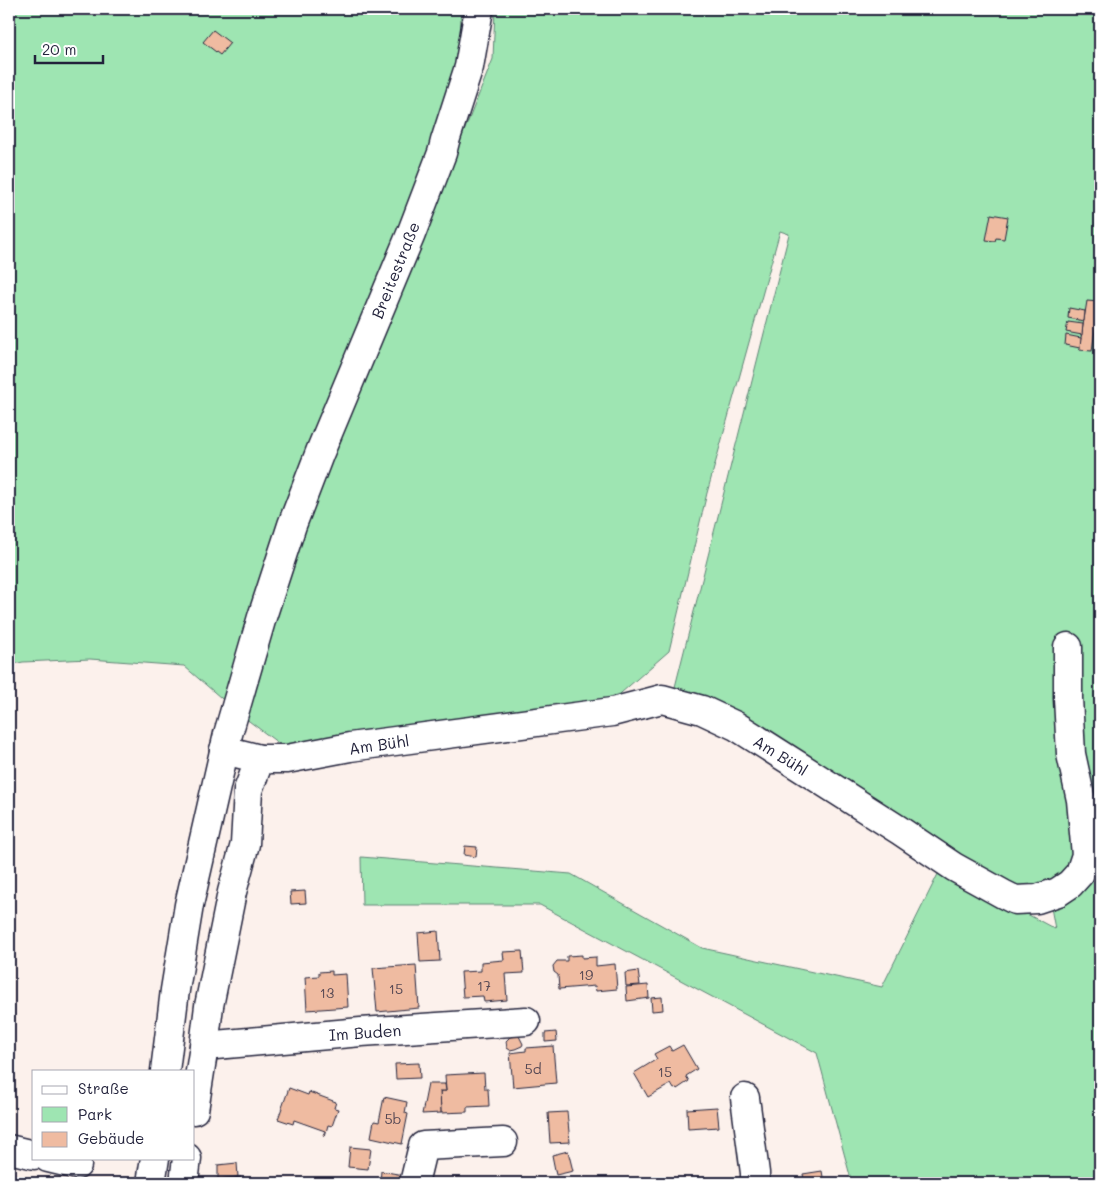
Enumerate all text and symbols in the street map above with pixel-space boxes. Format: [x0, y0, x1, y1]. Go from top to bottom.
scale bar [35, 32, 102, 64]
text: 20 m [42, 39, 76, 59]
street label: Breitestraße [366, 219, 424, 321]
street label: Am Bühl [347, 729, 411, 759]
street label: Am Bühl [750, 730, 812, 780]
house number: 19 [579, 965, 593, 984]
house number: 17 [477, 976, 491, 995]
house number: 15 [389, 979, 403, 998]
house number: 13 [320, 983, 334, 1002]
street label: Im Buden [328, 1019, 402, 1045]
house number: 5d [524, 1059, 542, 1078]
house number: 15 [658, 1062, 672, 1081]
legend [32, 1070, 195, 1160]
text: Straße [78, 1078, 129, 1098]
text: Park [78, 1104, 112, 1124]
house number: 5b [384, 1109, 402, 1128]
text: Gebäude [78, 1128, 144, 1148]

